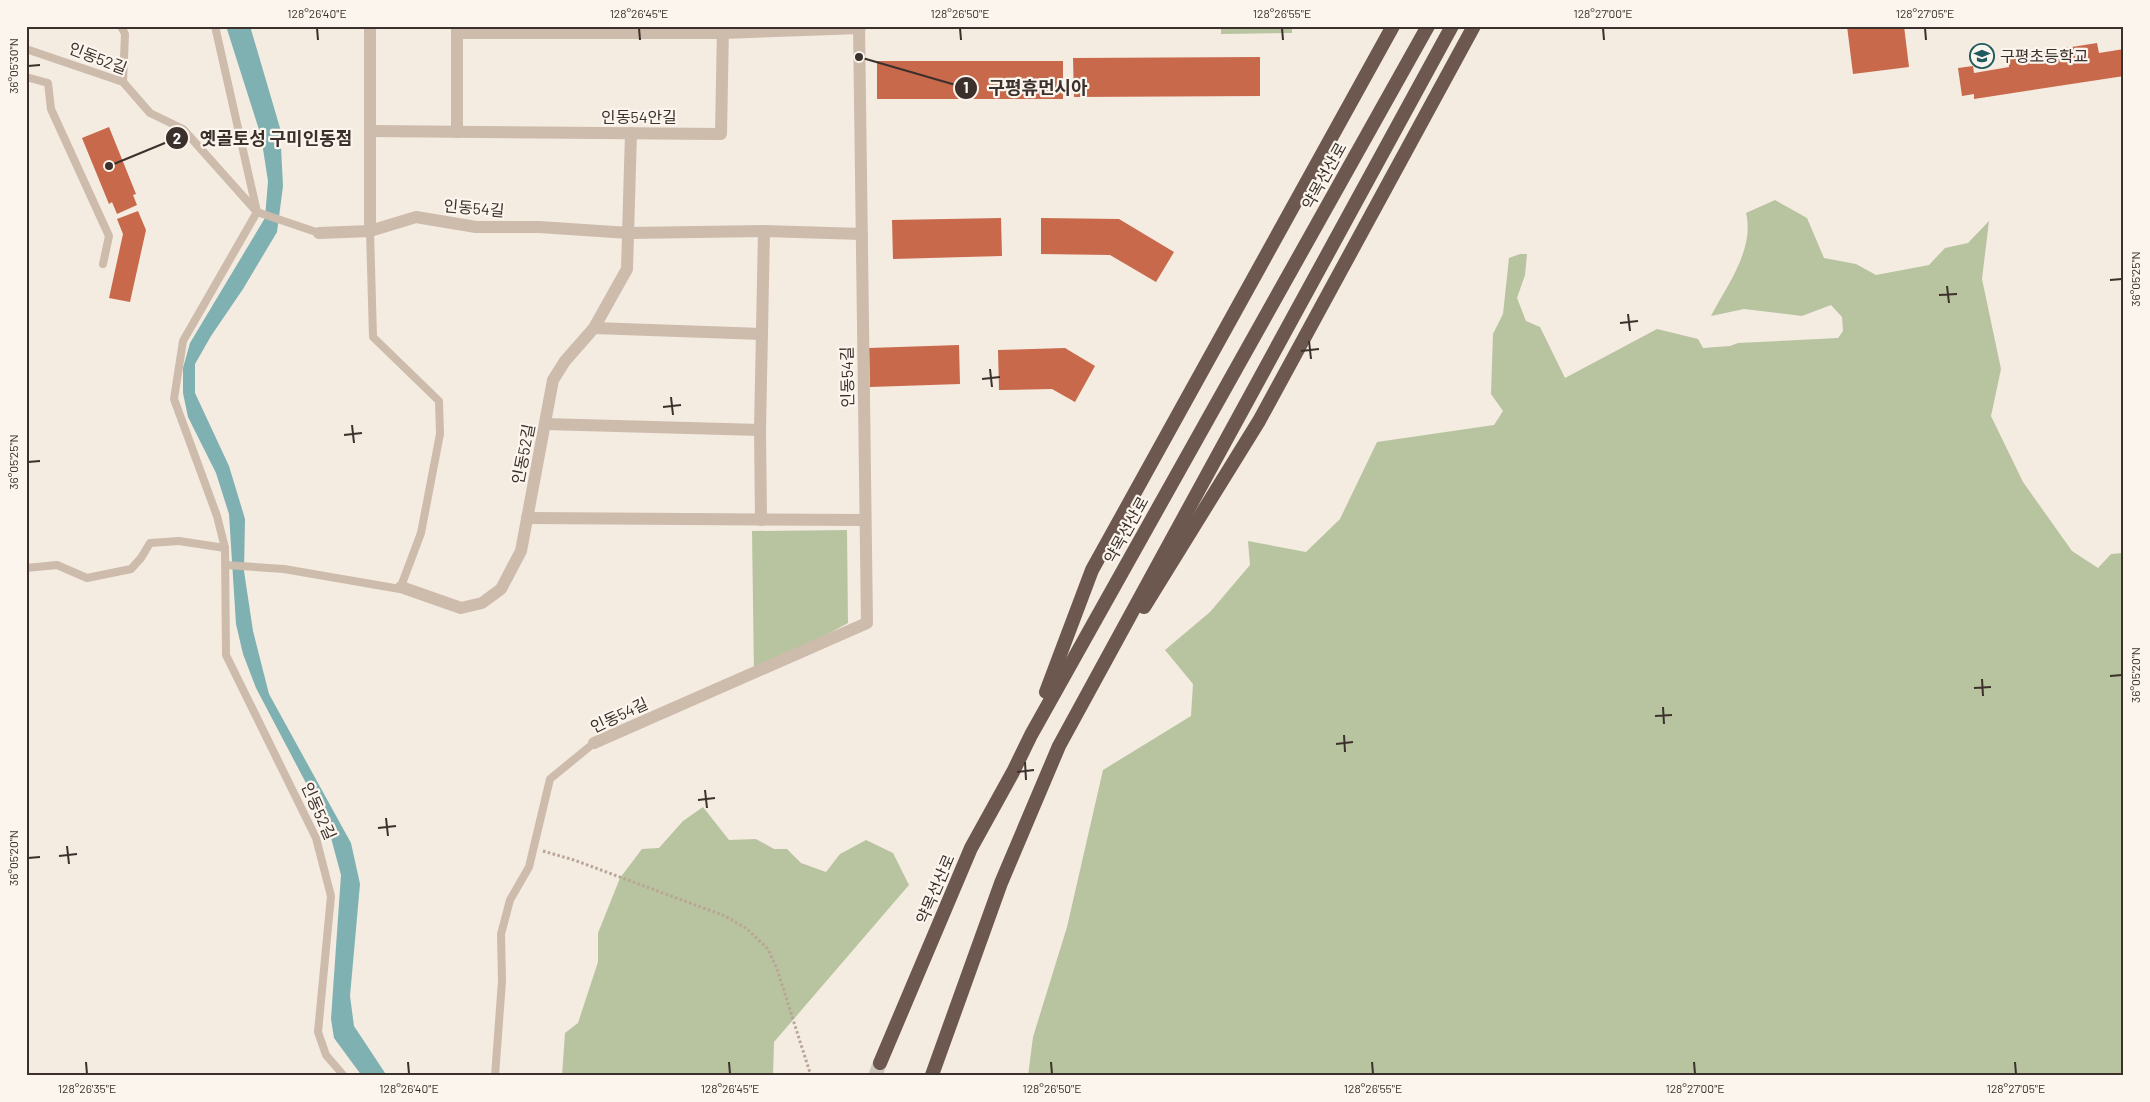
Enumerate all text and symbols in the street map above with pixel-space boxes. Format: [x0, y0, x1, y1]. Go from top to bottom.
text: 128°26'40"E [287, 6, 347, 20]
text: 128°26'45"E [610, 6, 668, 20]
text: 128°26'50"E [930, 6, 990, 20]
text: 128°26'55"E [1253, 6, 1311, 20]
text: 128°27'00"E [1573, 6, 1633, 20]
text: 128°27'05"E [1896, 6, 1954, 20]
text: 36°05'30"N [6, 38, 20, 94]
street label: 인동52길 [66, 38, 130, 77]
school or university icon: 구평초등학교 [1969, 43, 1995, 69]
place label: 구평초등학교 [2000, 46, 2088, 65]
callout: 구평휴먼시아 [953, 71, 1098, 104]
text: 구평휴먼시아 [988, 76, 1088, 98]
text: 1 [963, 78, 969, 96]
street label: 인동54안길 [601, 107, 677, 126]
callout: 옛골토성 구미인동점 [164, 122, 362, 155]
text: 옛골토성 구미인동점 [200, 127, 352, 149]
text: 2 [173, 129, 181, 147]
street label: 약목선산로 [1297, 139, 1350, 213]
street label: 인동54길 [443, 195, 505, 220]
text: 36°05'25"N [2128, 251, 2142, 307]
street label: 인동54길 [836, 346, 857, 408]
street label: 인동52길 [507, 422, 538, 486]
text: 36°05'25"N [6, 434, 20, 490]
street label: 약목선산로 [1099, 493, 1152, 567]
text: 36°05'20"N [2128, 647, 2142, 703]
street label: 인동54길 [587, 693, 651, 736]
street label: 인동52길 [298, 779, 341, 843]
text: 36°05'20"N [6, 830, 20, 886]
street label: 약목선산로 [911, 851, 958, 926]
text: 128°26'35"E [58, 1081, 116, 1095]
text: 128°26'40"E [379, 1081, 439, 1095]
text: 128°26'45"E [701, 1081, 759, 1095]
text: 128°26'50"E [1022, 1081, 1082, 1095]
text: 128°26'55"E [1344, 1081, 1402, 1095]
text: 128°27'00"E [1665, 1081, 1725, 1095]
text: 128°27'05"E [1987, 1081, 2045, 1095]

